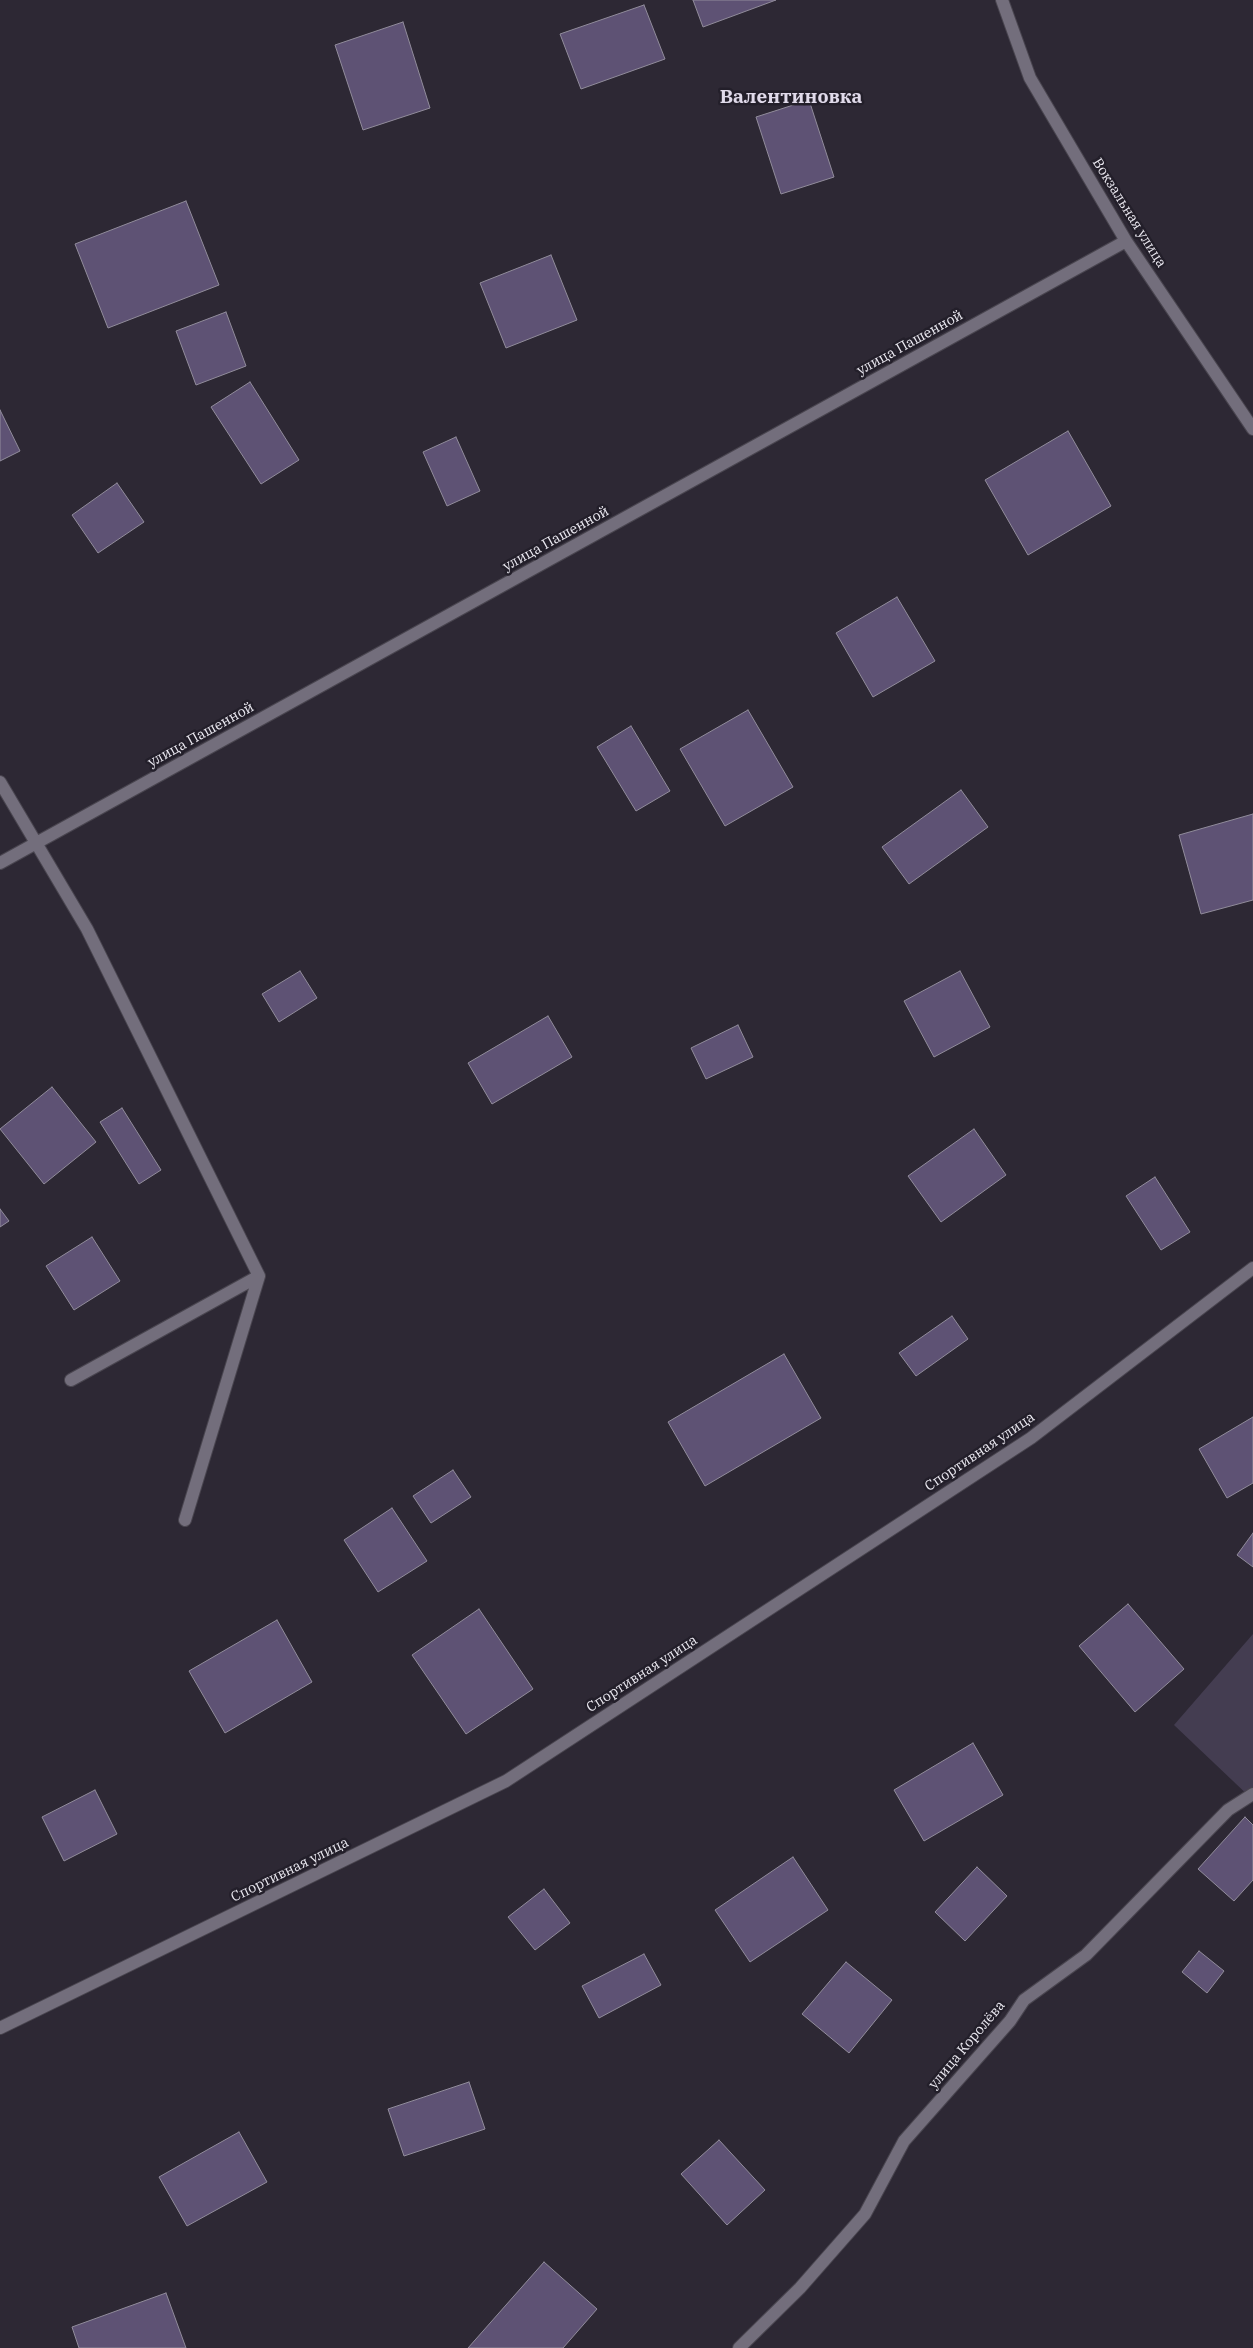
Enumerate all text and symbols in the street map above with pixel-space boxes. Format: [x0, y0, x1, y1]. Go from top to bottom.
district label: Валентиновка [720, 87, 862, 109]
street label: Вокзальная улица [1089, 155, 1169, 271]
street label: улица Пашенной [854, 307, 966, 379]
street label: улица Пашенной [500, 503, 612, 575]
street label: улица Пашенной [145, 699, 257, 771]
street label: Спортивная улица [922, 1409, 1038, 1495]
street label: Спортивная улица [583, 1632, 701, 1716]
street label: Спортивная улица [228, 1834, 352, 1906]
street label: улица Королёва [925, 1997, 1009, 2093]

